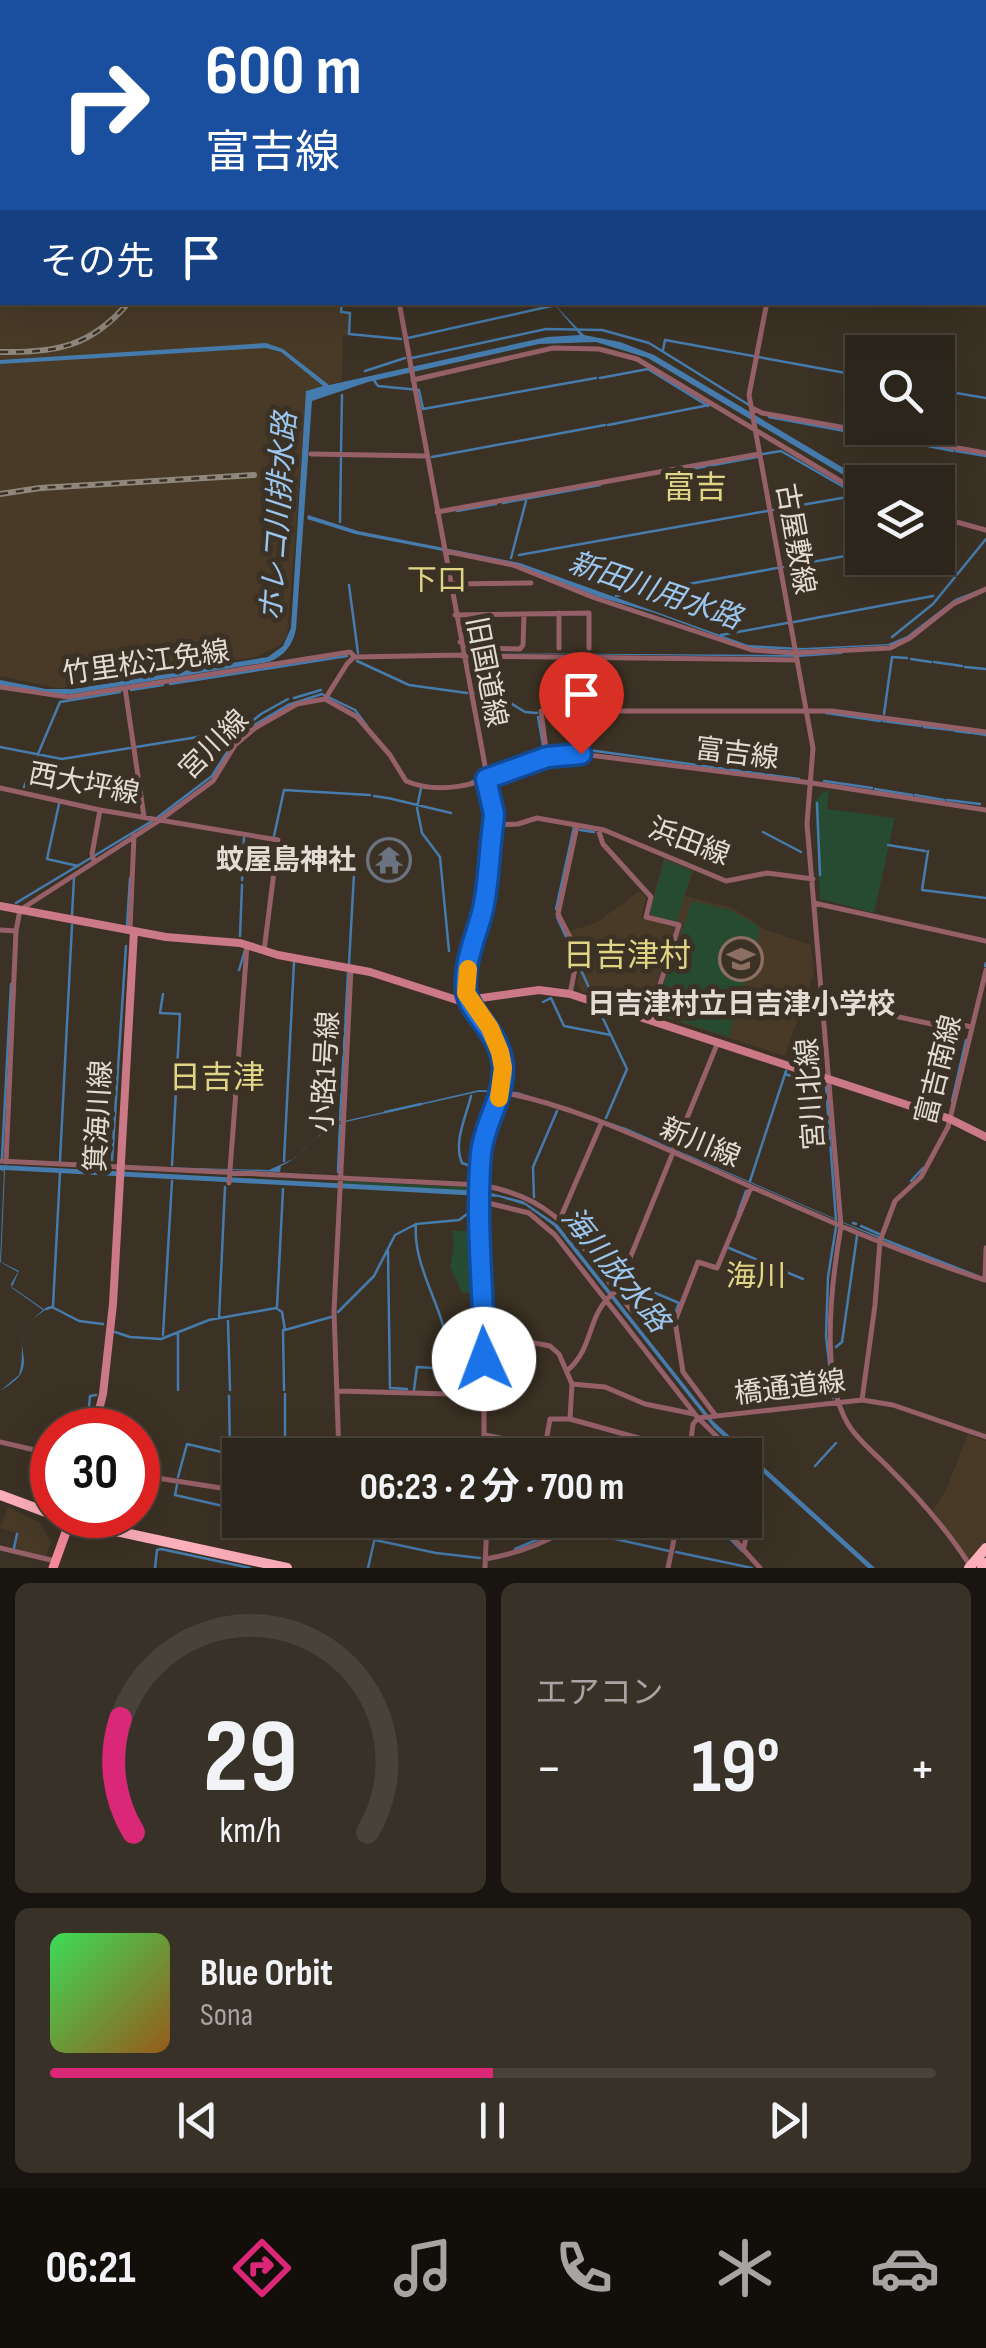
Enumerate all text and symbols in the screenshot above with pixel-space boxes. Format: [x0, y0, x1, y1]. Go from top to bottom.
text: 600 m [205, 30, 362, 114]
icon: right [40, 40, 170, 170]
text: 富吉線 [205, 126, 340, 181]
icon: arrive [174, 230, 229, 285]
text: その先 [40, 240, 154, 285]
map controls [845, 335, 955, 575]
button: search [845, 335, 955, 445]
water label: ホレコ川排水路 [254, 408, 304, 623]
button: layers [845, 465, 955, 575]
district label: 富吉 [663, 469, 727, 508]
street label: 古屋敷線 [769, 481, 821, 597]
water label: 新田川用水路 [564, 545, 749, 638]
district label: 下口 [407, 563, 467, 599]
street label: 旧国道線 [459, 614, 513, 730]
street label: 竹里松江免線 [61, 635, 231, 691]
pin [539, 652, 624, 755]
icon: arrive [554, 667, 609, 722]
street label: 宮川線 [173, 704, 255, 786]
street label: 富吉線 [693, 733, 781, 775]
street label: 西大坪線 [26, 757, 142, 811]
street label: 浜田線 [644, 812, 734, 872]
temple icon: 蚊屋島神社 [366, 837, 412, 883]
place label: 蚊屋島神社 [216, 844, 356, 877]
school or university icon: 日吉津村立日吉津小学校 [718, 936, 764, 982]
district label: 日吉津村 [563, 937, 691, 976]
place label: 日吉津村立日吉津小学校 [587, 988, 895, 1021]
street label: 小路1号線 [306, 1010, 346, 1134]
street label: 富吉南線 [909, 1012, 969, 1128]
street label: 宮川北線 [791, 1037, 831, 1151]
street label: 箕海川線 [80, 1059, 118, 1173]
district label: 日吉津 [169, 1059, 265, 1098]
street label: 新川線 [655, 1111, 745, 1175]
water label: 海川放水路 [554, 1200, 678, 1342]
district label: 海川 [726, 1259, 786, 1295]
position arrow [432, 1307, 536, 1411]
street label: 橋通道線 [732, 1365, 848, 1411]
speed limit sign: 30 [30, 1408, 160, 1538]
text: 06:23 · 2 分 · 700 m [360, 1465, 624, 1510]
text: エアコン [536, 1674, 664, 1713]
text: 29 [203, 1696, 298, 1821]
text: 19° [692, 1723, 780, 1814]
text: − [536, 1736, 562, 1803]
text: + [909, 1736, 936, 1803]
text: km/h [219, 1810, 281, 1853]
text: Blue Orbit [200, 1951, 333, 1996]
text: Sona [200, 1996, 253, 2035]
icon: previous [170, 2093, 225, 2148]
icon: pause [465, 2093, 520, 2148]
icon: next [761, 2093, 816, 2148]
icon: directions [227, 2233, 297, 2303]
icon: music [388, 2233, 458, 2303]
icon: phone [549, 2233, 619, 2303]
icon: climate [710, 2233, 780, 2303]
icon: car [870, 2233, 940, 2303]
text: 06:21 [45, 2241, 136, 2296]

